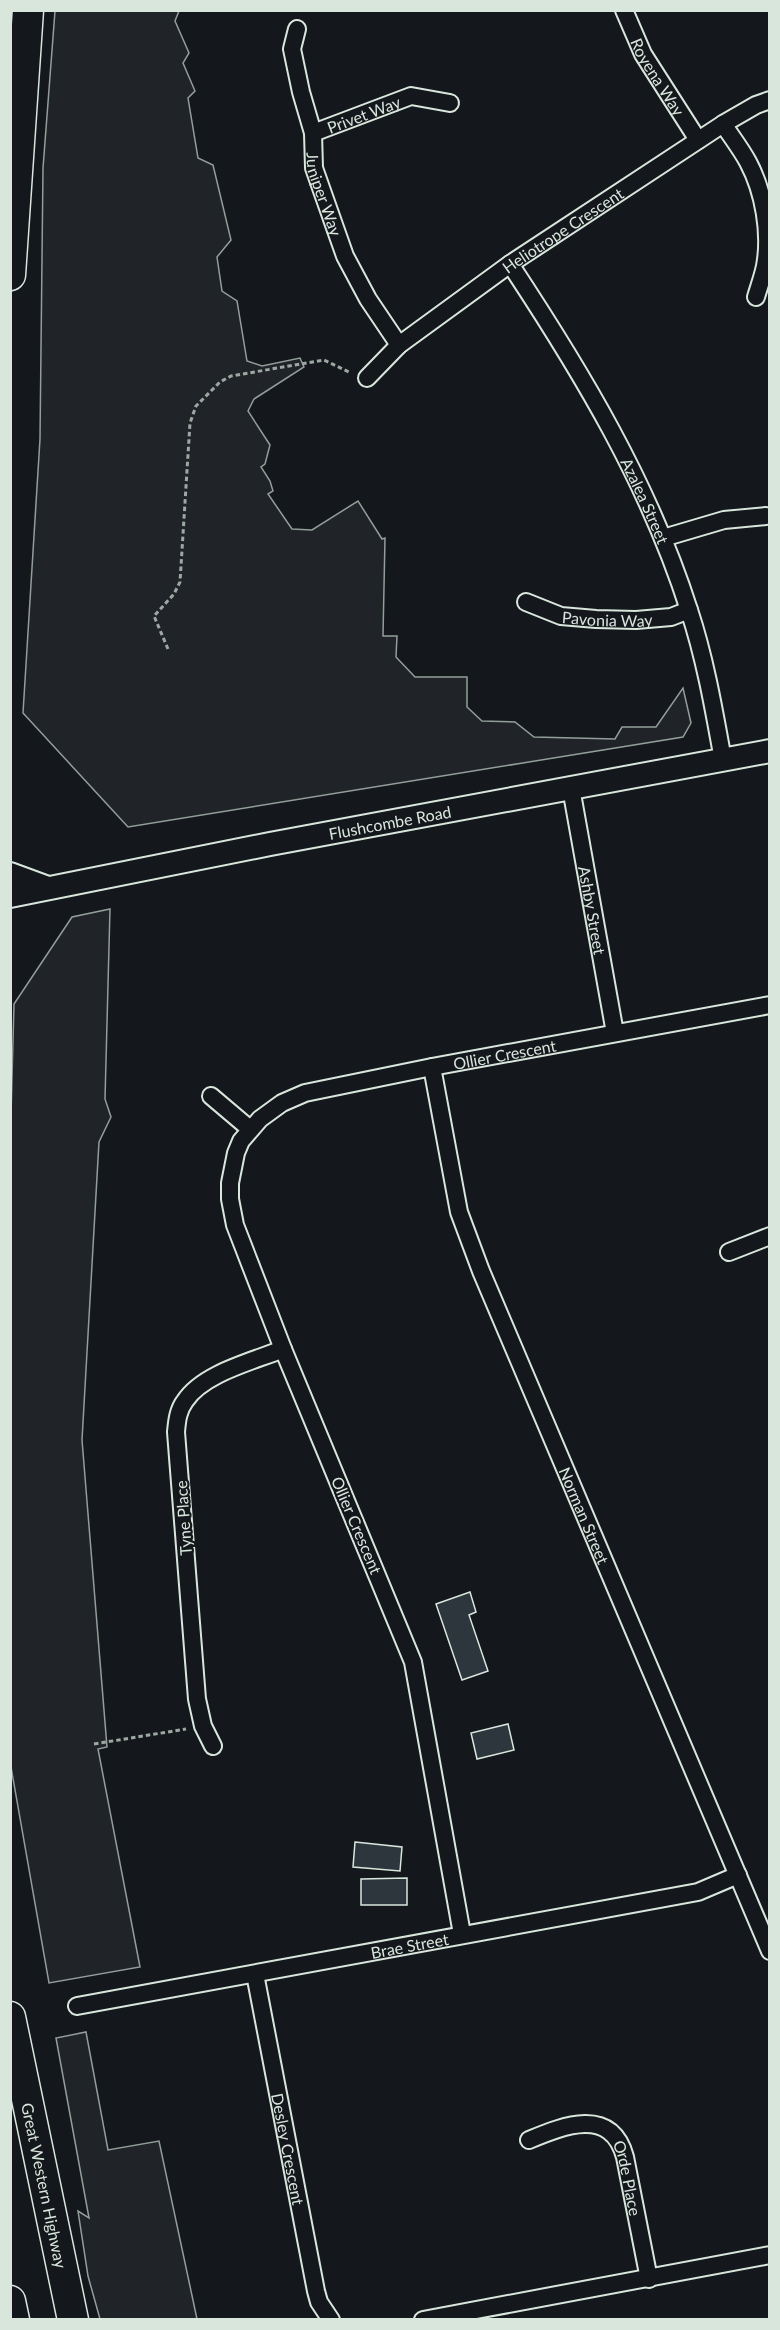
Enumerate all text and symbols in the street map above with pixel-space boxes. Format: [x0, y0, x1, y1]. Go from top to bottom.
street label: Royena Way [628, 35, 690, 119]
street label: Privet Way [324, 91, 404, 136]
street label: Juniper Way [304, 152, 347, 239]
street label: Heliotrope Crescent [498, 183, 627, 276]
street label: Azalea Street [618, 454, 674, 546]
street label: Pavonia Way [561, 607, 654, 630]
street label: Flushcombe Road [327, 801, 453, 842]
street label: Ashby Street [576, 864, 610, 956]
street label: Ollier Crescent [452, 1035, 558, 1072]
street label: Norman Street [556, 1464, 614, 1567]
street label: Ollier Crescent [328, 1473, 386, 1577]
street label: Tyne Place [171, 1480, 195, 1556]
street label: Brae Street [369, 1928, 450, 1961]
street label: Desley Crescent [269, 2091, 309, 2207]
street label: Great Western Highway [19, 2101, 72, 2271]
street label: Orde Place [610, 2137, 646, 2217]

